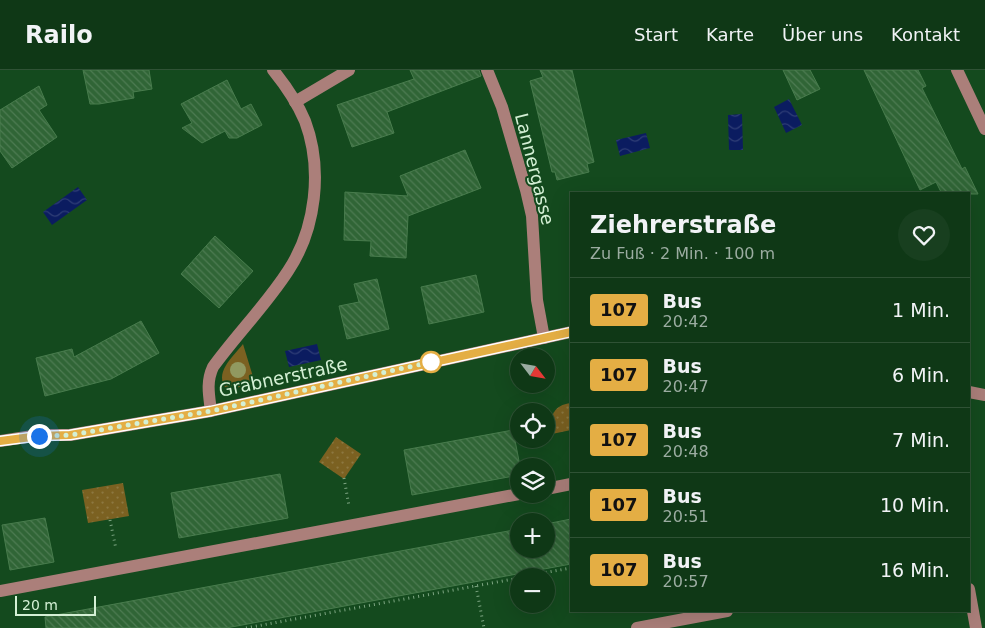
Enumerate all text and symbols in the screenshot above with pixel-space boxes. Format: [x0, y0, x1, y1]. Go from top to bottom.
text: Railo [25, 21, 93, 49]
text: Start [634, 24, 678, 45]
text: Karte [706, 24, 754, 45]
text: Über uns [782, 24, 863, 45]
text: Kontakt [891, 24, 960, 45]
street label: Lannergasse [511, 111, 559, 227]
button: heart [898, 209, 950, 261]
text: Ziehrerstraße [590, 211, 776, 239]
text: Zu Fuß · 2 Min. · 100 m [590, 244, 775, 263]
text: Bus [663, 290, 702, 312]
text: 107 [600, 299, 638, 320]
text: 1 Min. [892, 299, 950, 321]
text: 20:42 [663, 312, 709, 331]
north arrow [510, 348, 555, 392]
map controls [510, 348, 555, 613]
unlabelled marker [420, 351, 442, 373]
street label: Grabnerstraße [217, 353, 349, 401]
text: Bus [663, 355, 702, 377]
text: 107 [600, 364, 638, 385]
text: 6 Min. [892, 364, 950, 386]
text: 20:47 [663, 377, 709, 396]
button: locate [510, 403, 555, 448]
text: Bus [663, 420, 702, 442]
your location [27, 424, 52, 449]
text: 107 [600, 429, 638, 450]
text: 7 Min. [892, 429, 950, 451]
text: 20:48 [663, 442, 709, 461]
button: layers [510, 458, 555, 503]
text: Bus [663, 485, 702, 507]
text: 107 [600, 494, 638, 515]
text: 10 Min. [880, 494, 950, 516]
text: 20:51 [663, 507, 709, 526]
button: + [510, 513, 555, 558]
text: Bus [663, 550, 702, 572]
text: 107 [600, 559, 638, 580]
text: 16 Min. [880, 559, 950, 581]
button: − [510, 568, 555, 613]
text: 20:57 [663, 572, 709, 591]
scale bar [15, 593, 96, 616]
text: 20 m [22, 597, 58, 613]

